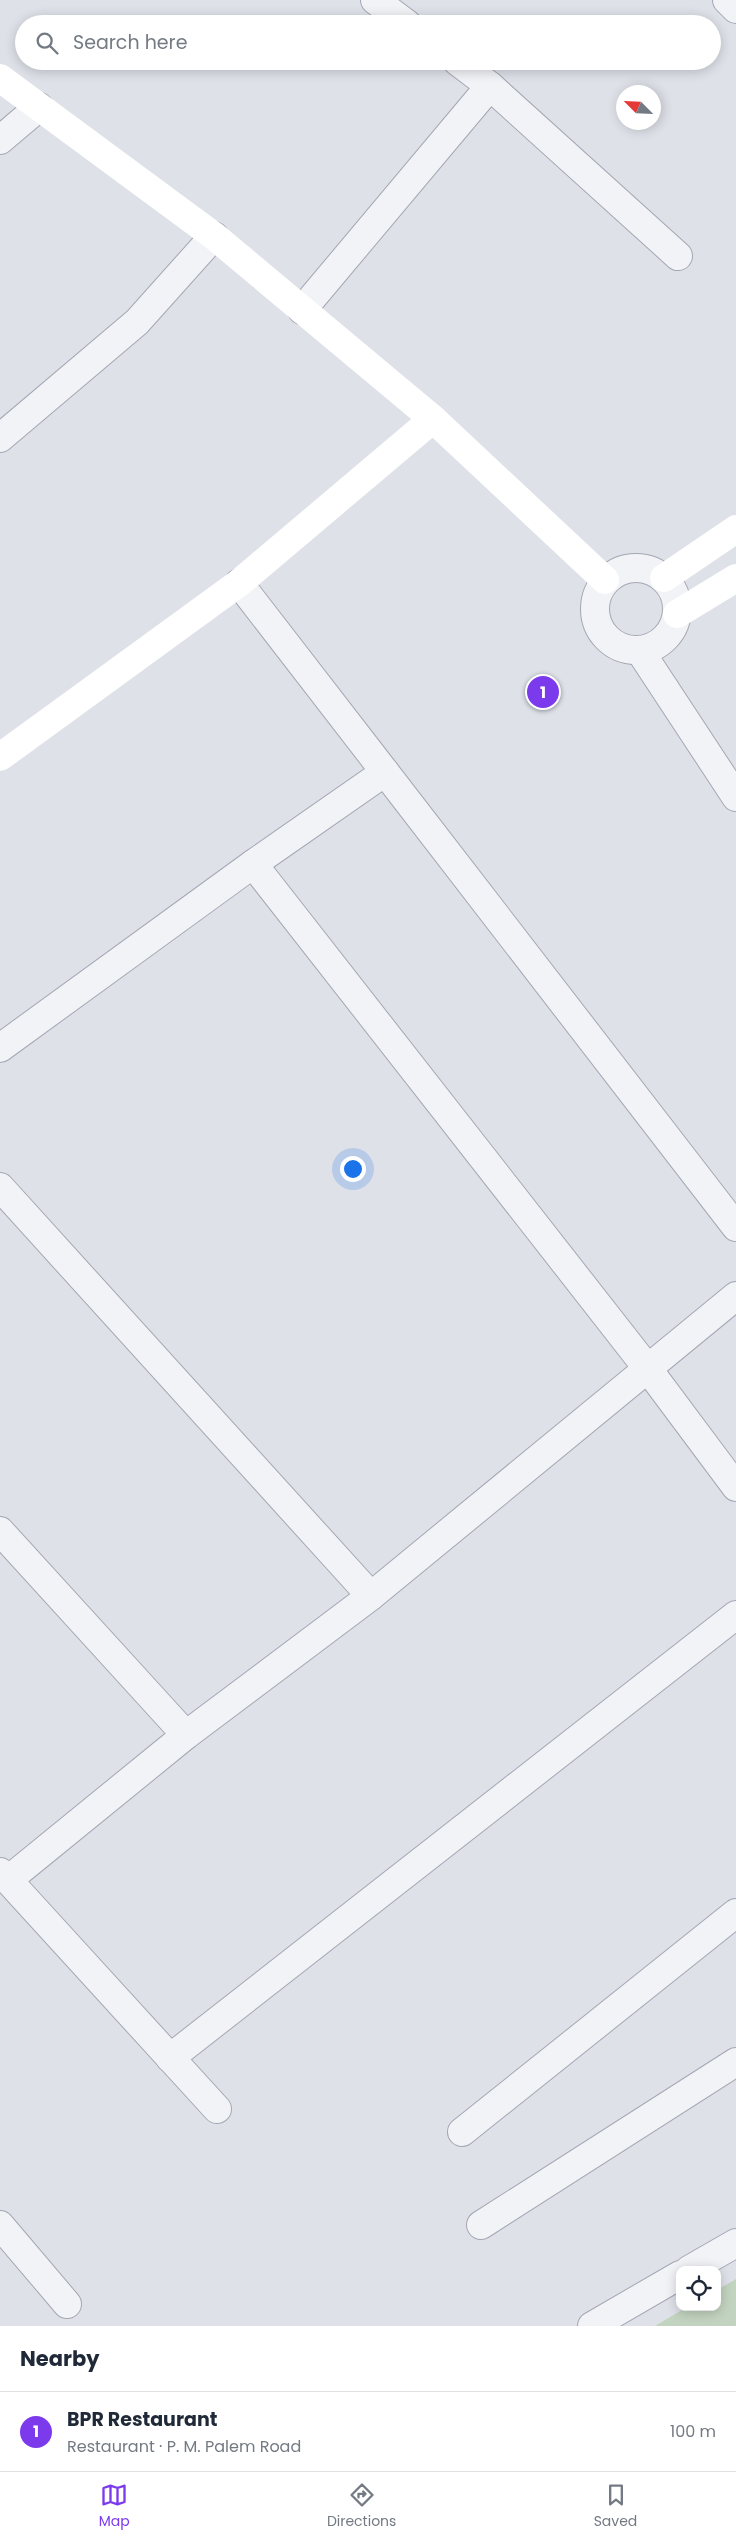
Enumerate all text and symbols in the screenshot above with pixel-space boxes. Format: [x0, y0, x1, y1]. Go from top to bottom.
search box [15, 15, 721, 70]
icon: search [33, 29, 61, 57]
text: Search here [73, 29, 187, 56]
north arrow [616, 85, 661, 130]
pin: 1 [527, 673, 559, 711]
your location [340, 1156, 366, 1182]
map controls [676, 2266, 721, 2311]
button: locate [676, 2266, 721, 2311]
text: Nearby [20, 2344, 100, 2373]
text: BPR Restaurant [67, 2406, 217, 2433]
text: 1 [33, 2420, 39, 2443]
text: 100 m [670, 2420, 716, 2443]
text: Restaurant · P. M. Palem Road [67, 2435, 301, 2458]
tab: Map [99, 2481, 130, 2532]
tab: Directions [327, 2481, 396, 2532]
tab: Saved [594, 2481, 637, 2532]

